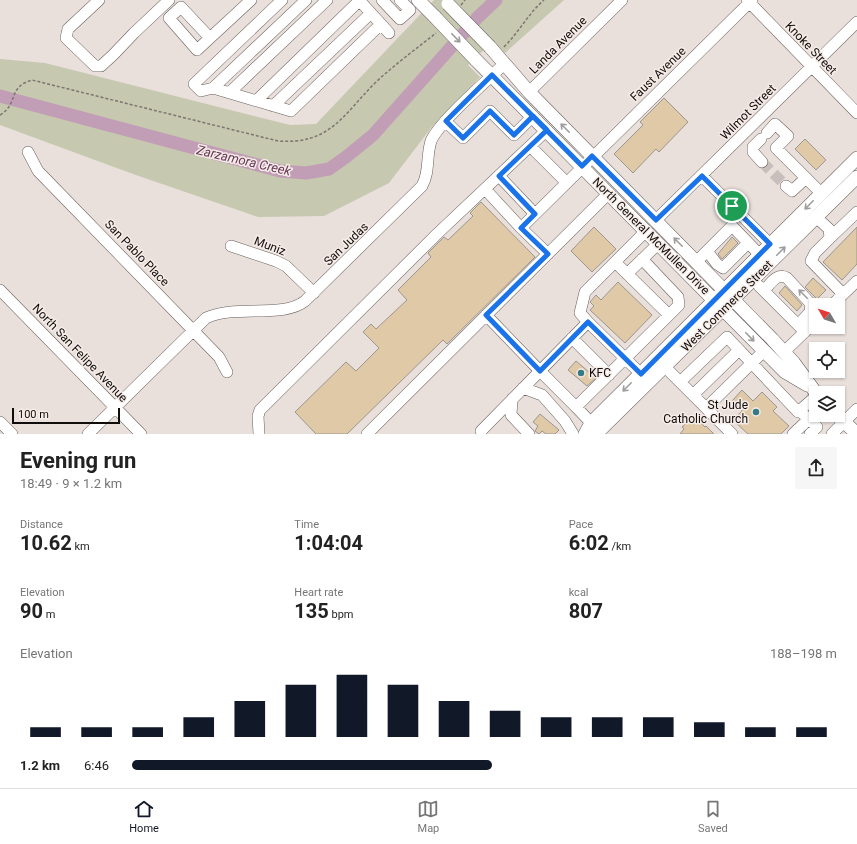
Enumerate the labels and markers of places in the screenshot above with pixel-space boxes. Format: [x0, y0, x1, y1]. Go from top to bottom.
pin [715, 189, 749, 223]
place label: KFC [589, 366, 611, 380]
marker: KFC [576, 368, 586, 378]
place label: St Jude Catholic Church [663, 398, 748, 426]
marker: St Jude Catholic Church [751, 407, 761, 417]

